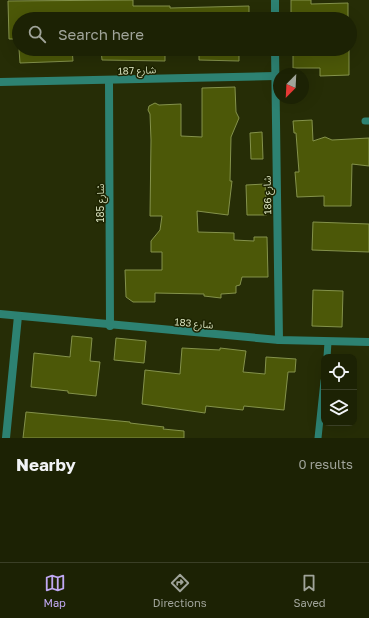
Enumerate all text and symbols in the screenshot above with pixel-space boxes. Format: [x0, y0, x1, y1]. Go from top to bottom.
search box [12, 12, 357, 56]
icon: search [26, 23, 48, 45]
text: Search here [58, 25, 144, 43]
street label: شارع 187 [118, 63, 157, 79]
north arrow [273, 68, 309, 104]
street label: شارع 186 [261, 175, 275, 215]
street label: شارع 185 [94, 183, 108, 222]
street label: شارع 183 [174, 315, 214, 333]
map controls [321, 354, 357, 426]
button: locate [321, 354, 357, 390]
button: layers [321, 390, 357, 426]
text: Nearby [16, 454, 76, 475]
text: 0 results [298, 456, 353, 472]
tab: Map [43, 572, 66, 609]
tab: Directions [153, 572, 207, 609]
tab: Saved [293, 572, 326, 609]

